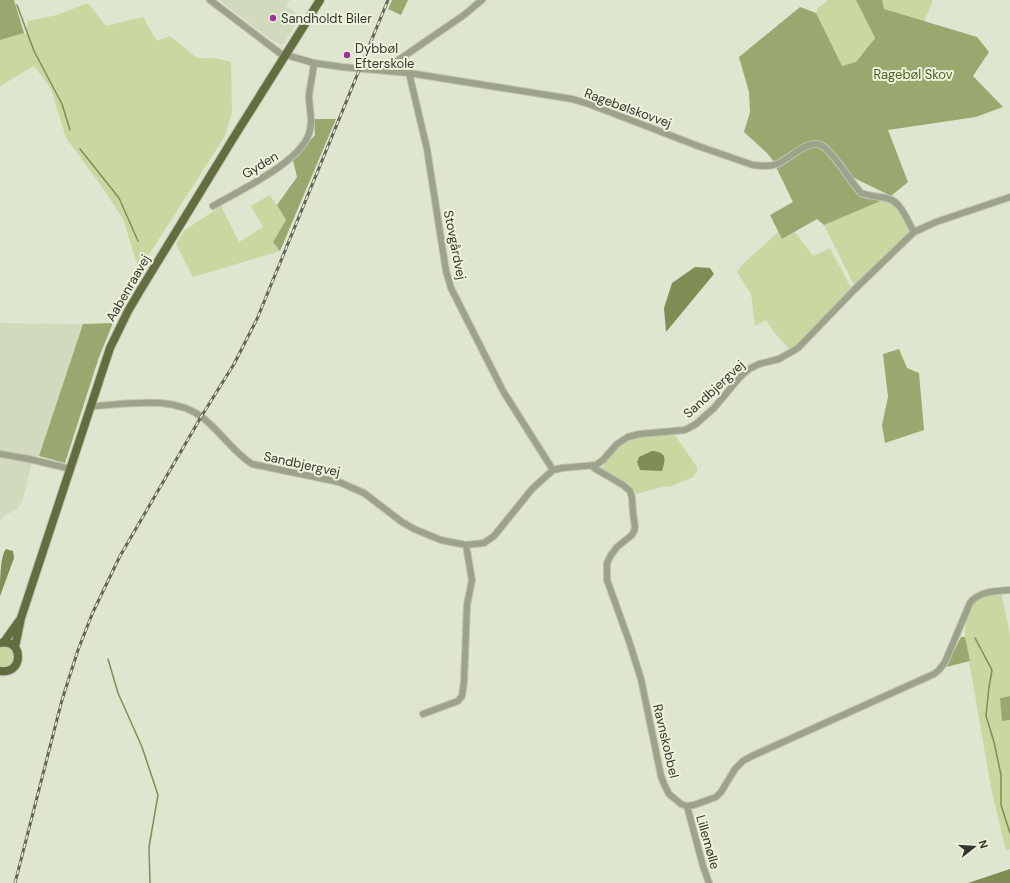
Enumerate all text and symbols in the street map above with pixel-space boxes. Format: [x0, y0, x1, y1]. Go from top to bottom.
place label: Sandholdt Biler [281, 10, 372, 27]
marker: Sandholdt Biler [268, 13, 278, 23]
place label: Dybbøl Efterskole [355, 40, 414, 72]
marker: Dybbøl Efterskole [342, 50, 352, 60]
park label: Ragebøl Skov [873, 66, 953, 83]
street label: Ragebølskovvej [582, 84, 674, 132]
street label: Gyden [239, 148, 281, 182]
street label: Stovgårdvej [440, 209, 470, 281]
street label: Aabenraavej [102, 252, 154, 324]
street label: Sandbjergvej [680, 356, 748, 422]
street label: Sandbjergvej [262, 448, 342, 480]
street label: Ravnskobbel [649, 702, 683, 780]
street label: Lillemølle [692, 813, 724, 871]
north arrow [954, 827, 994, 867]
text: N [976, 838, 991, 850]

